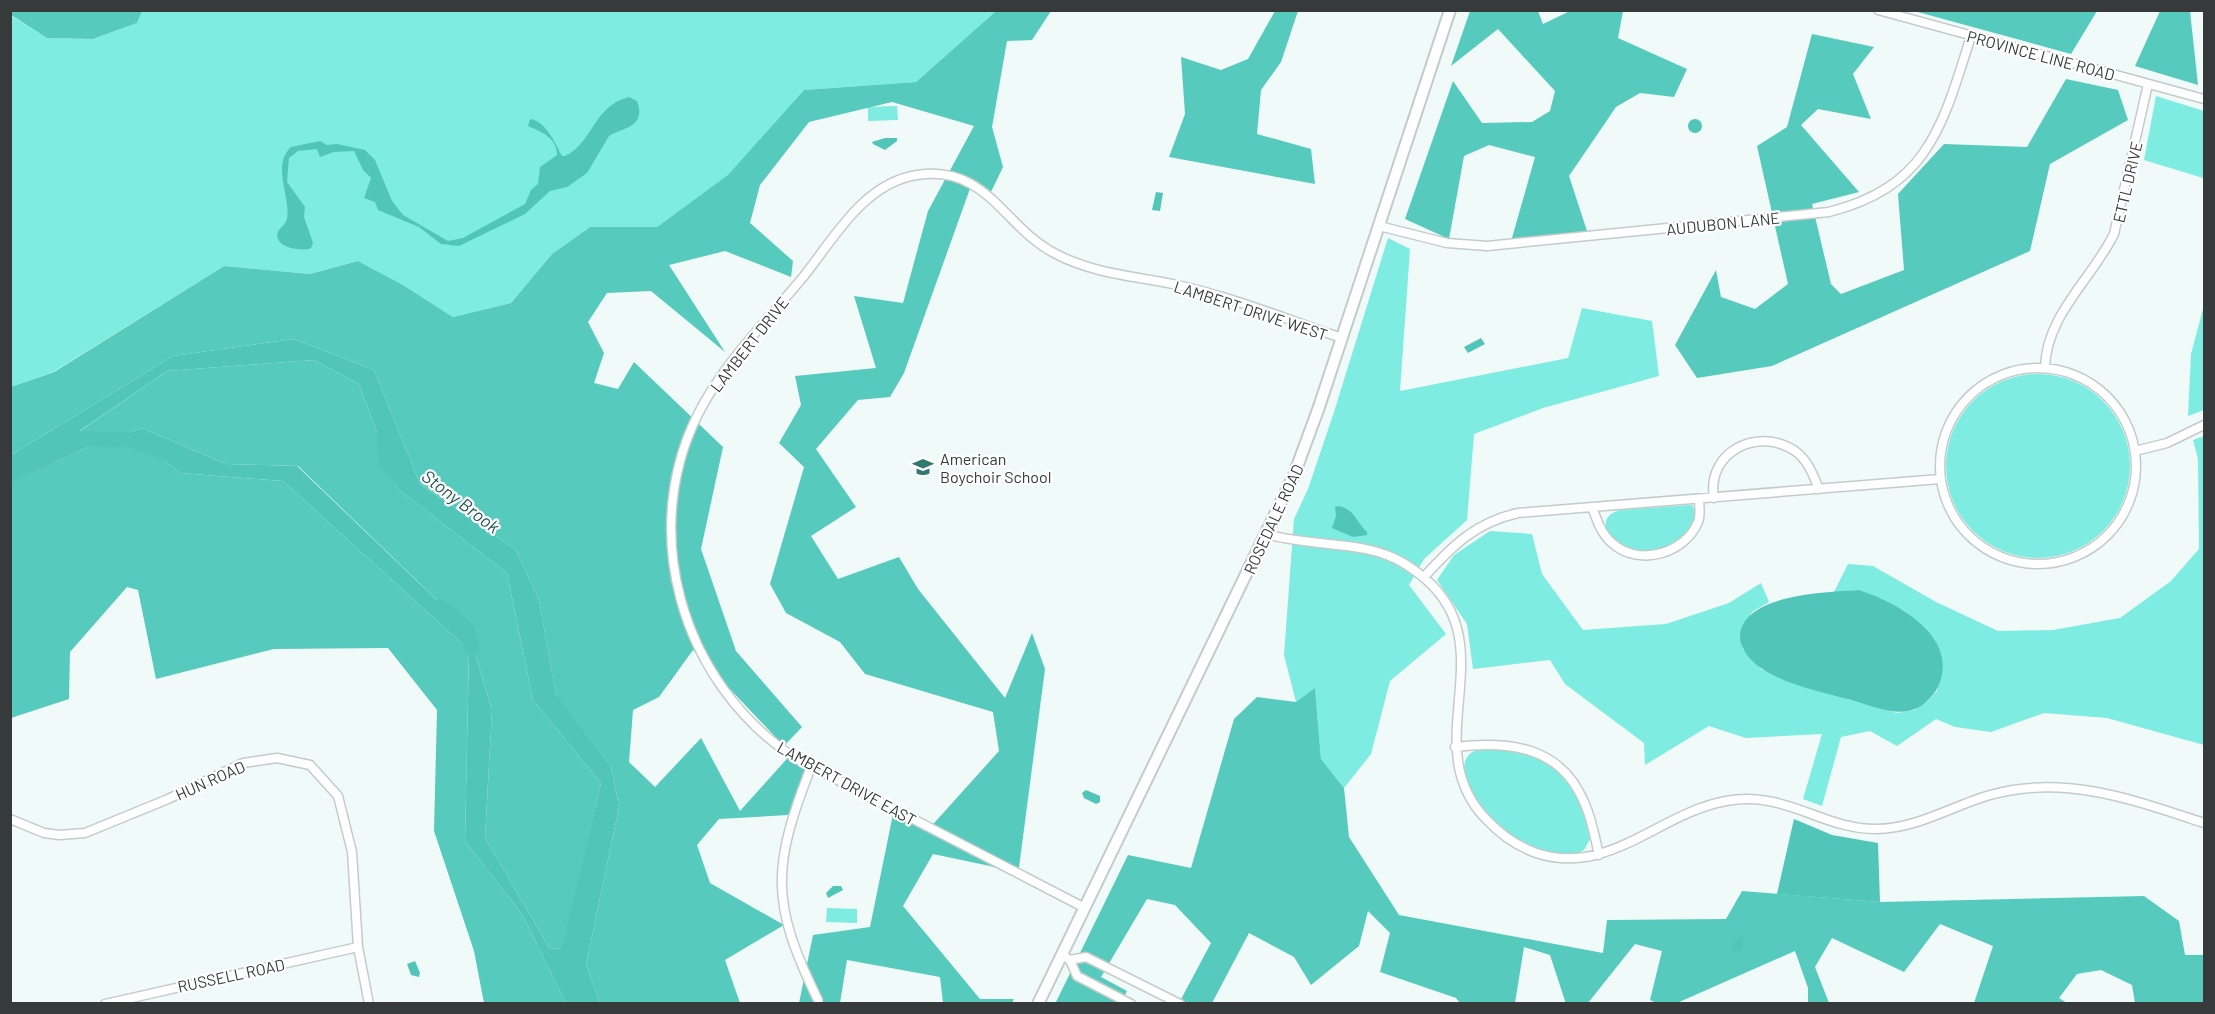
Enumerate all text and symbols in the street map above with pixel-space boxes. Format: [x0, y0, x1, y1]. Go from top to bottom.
street label: PROVINCE LINE ROAD [1965, 26, 2117, 84]
street label: ETTL DRIVE [2108, 139, 2146, 225]
street label: AUDUBON LANE [1665, 208, 1781, 238]
street label: LAMBERT DRIVE WEST [1172, 276, 1330, 344]
street label: LAMBERT DRIVE [706, 293, 792, 395]
place label: American Boychoir School [940, 449, 1052, 486]
school or university icon: American Boychoir School [911, 455, 935, 479]
street label: ROSEDALE ROAD [1239, 461, 1307, 577]
water label: Stony Brook [418, 465, 504, 537]
street label: LAMBERT DRIVE EAST [774, 737, 920, 829]
street label: HUN ROAD [172, 756, 248, 804]
street label: RUSSELL ROAD [176, 954, 286, 996]

